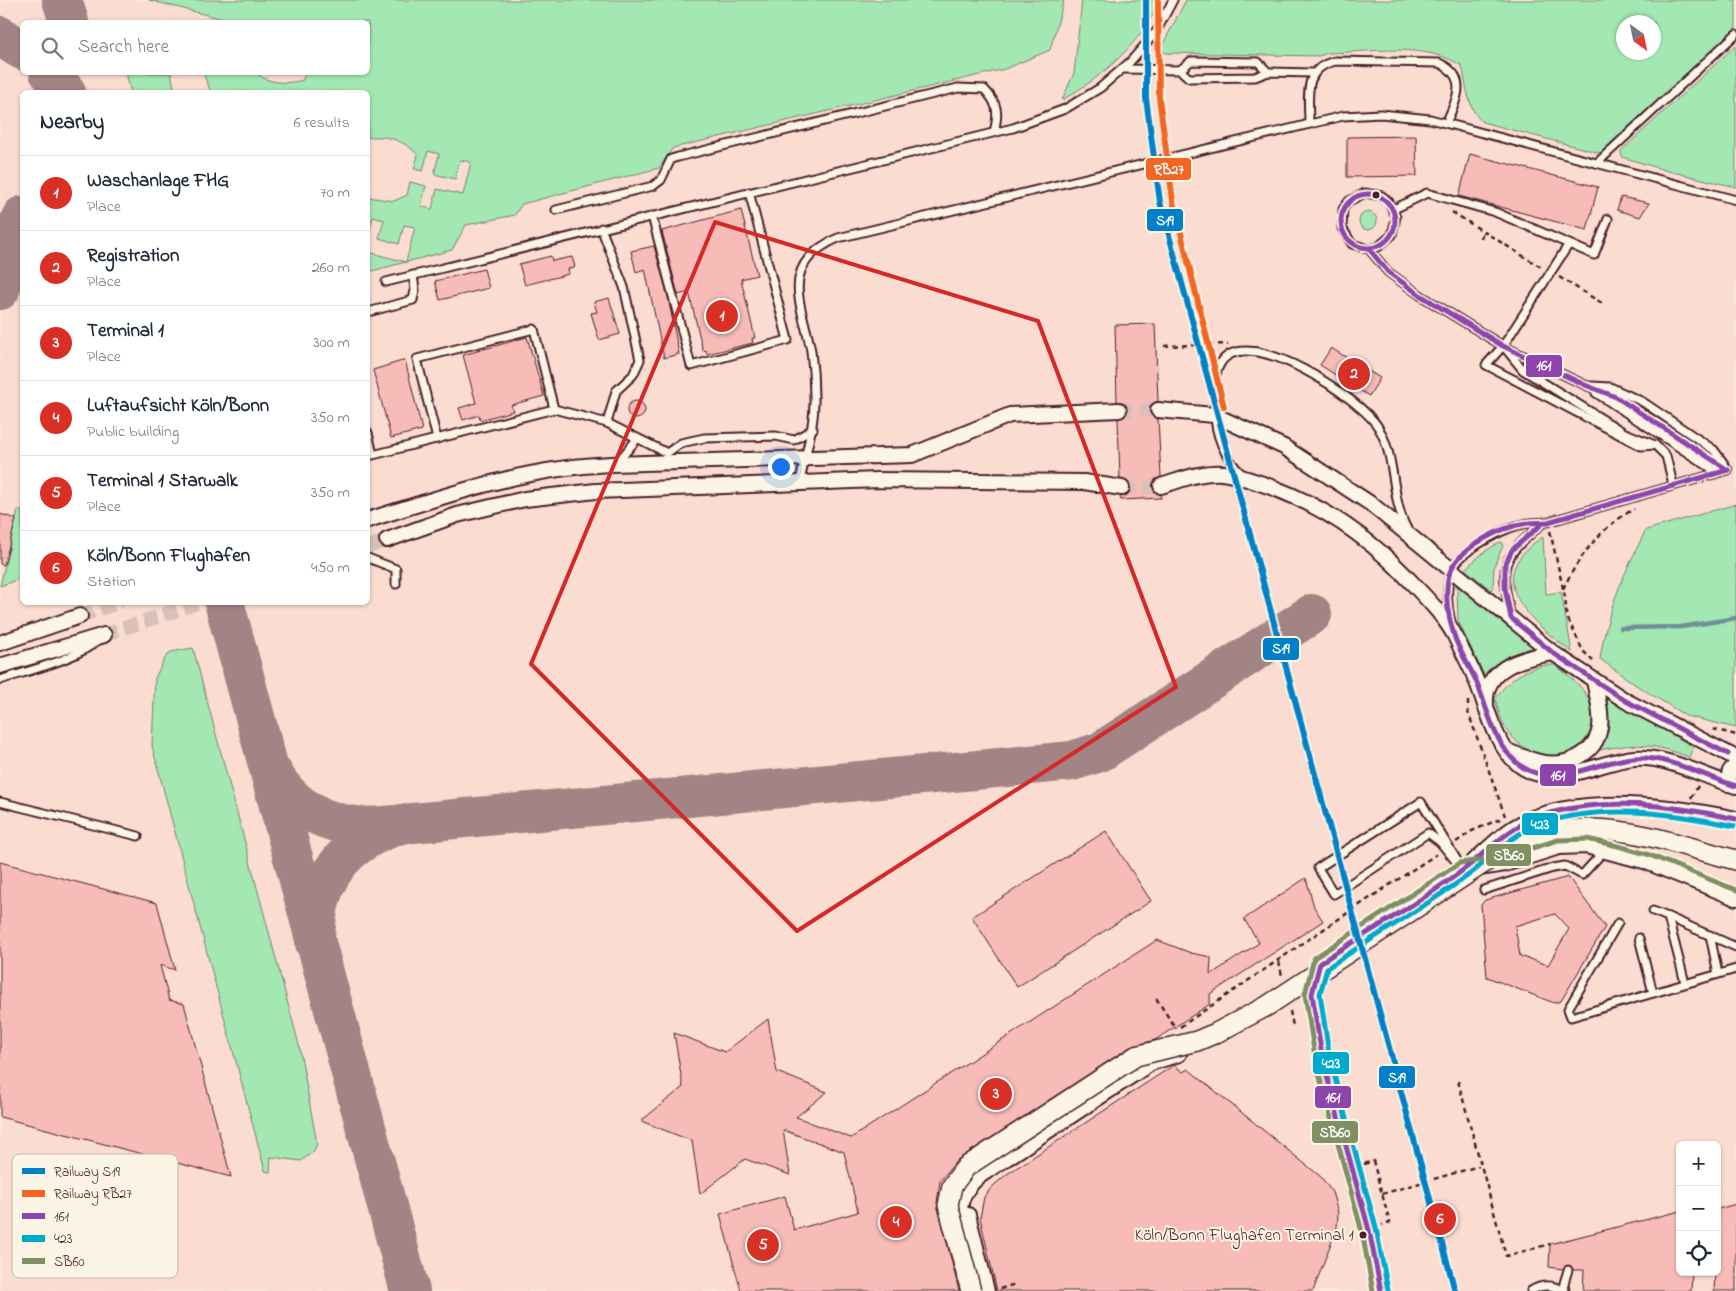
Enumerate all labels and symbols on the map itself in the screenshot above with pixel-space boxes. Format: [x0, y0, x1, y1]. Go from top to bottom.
north arrow [1616, 15, 1661, 60]
line badge: RB27 [1145, 157, 1192, 181]
text: RB27 [1153, 160, 1184, 181]
unlabelled marker [1371, 190, 1381, 200]
line badge: S19 [1146, 208, 1184, 232]
text: S19 [1156, 211, 1175, 232]
pin: 1 [706, 297, 738, 335]
line badge: 161 [1525, 354, 1563, 378]
pin: 2 [1338, 355, 1370, 393]
text: 161 [1536, 356, 1552, 377]
your location [768, 454, 794, 480]
line badge: S19 [1262, 637, 1300, 661]
text: S19 [1272, 639, 1291, 660]
line badge: 161 [1539, 763, 1577, 787]
text: 161 [1550, 766, 1566, 787]
line badge: 423 [1521, 812, 1559, 836]
text: 423 [1530, 815, 1549, 836]
line badge: SB60 [1485, 843, 1532, 867]
text: SB60 [1494, 846, 1524, 867]
line badge: 423 [1312, 1051, 1350, 1075]
text: 423 [1321, 1054, 1340, 1075]
line badge: S19 [1378, 1065, 1416, 1089]
text: S19 [1388, 1068, 1407, 1089]
pin: 3 [980, 1075, 1012, 1113]
line badge: 161 [1314, 1085, 1352, 1109]
text: 161 [1325, 1088, 1341, 1109]
line badge: SB60 [1311, 1120, 1359, 1144]
text: SB60 [1320, 1123, 1350, 1144]
legend [12, 1154, 178, 1278]
text: Railway S19 [54, 1162, 121, 1184]
text: Railway RB27 [54, 1184, 132, 1206]
pin: 6 [1424, 1200, 1456, 1238]
pin: 4 [880, 1203, 912, 1241]
text: 161 [54, 1207, 70, 1228]
place label: Köln/Bonn Flughafen Terminal 1 [1135, 1223, 1355, 1250]
pin: 5 [747, 1226, 779, 1264]
text: 423 [54, 1229, 73, 1250]
marker: Köln/Bonn Flughafen Terminal 1 [1358, 1230, 1368, 1240]
text: SB60 [54, 1252, 85, 1273]

